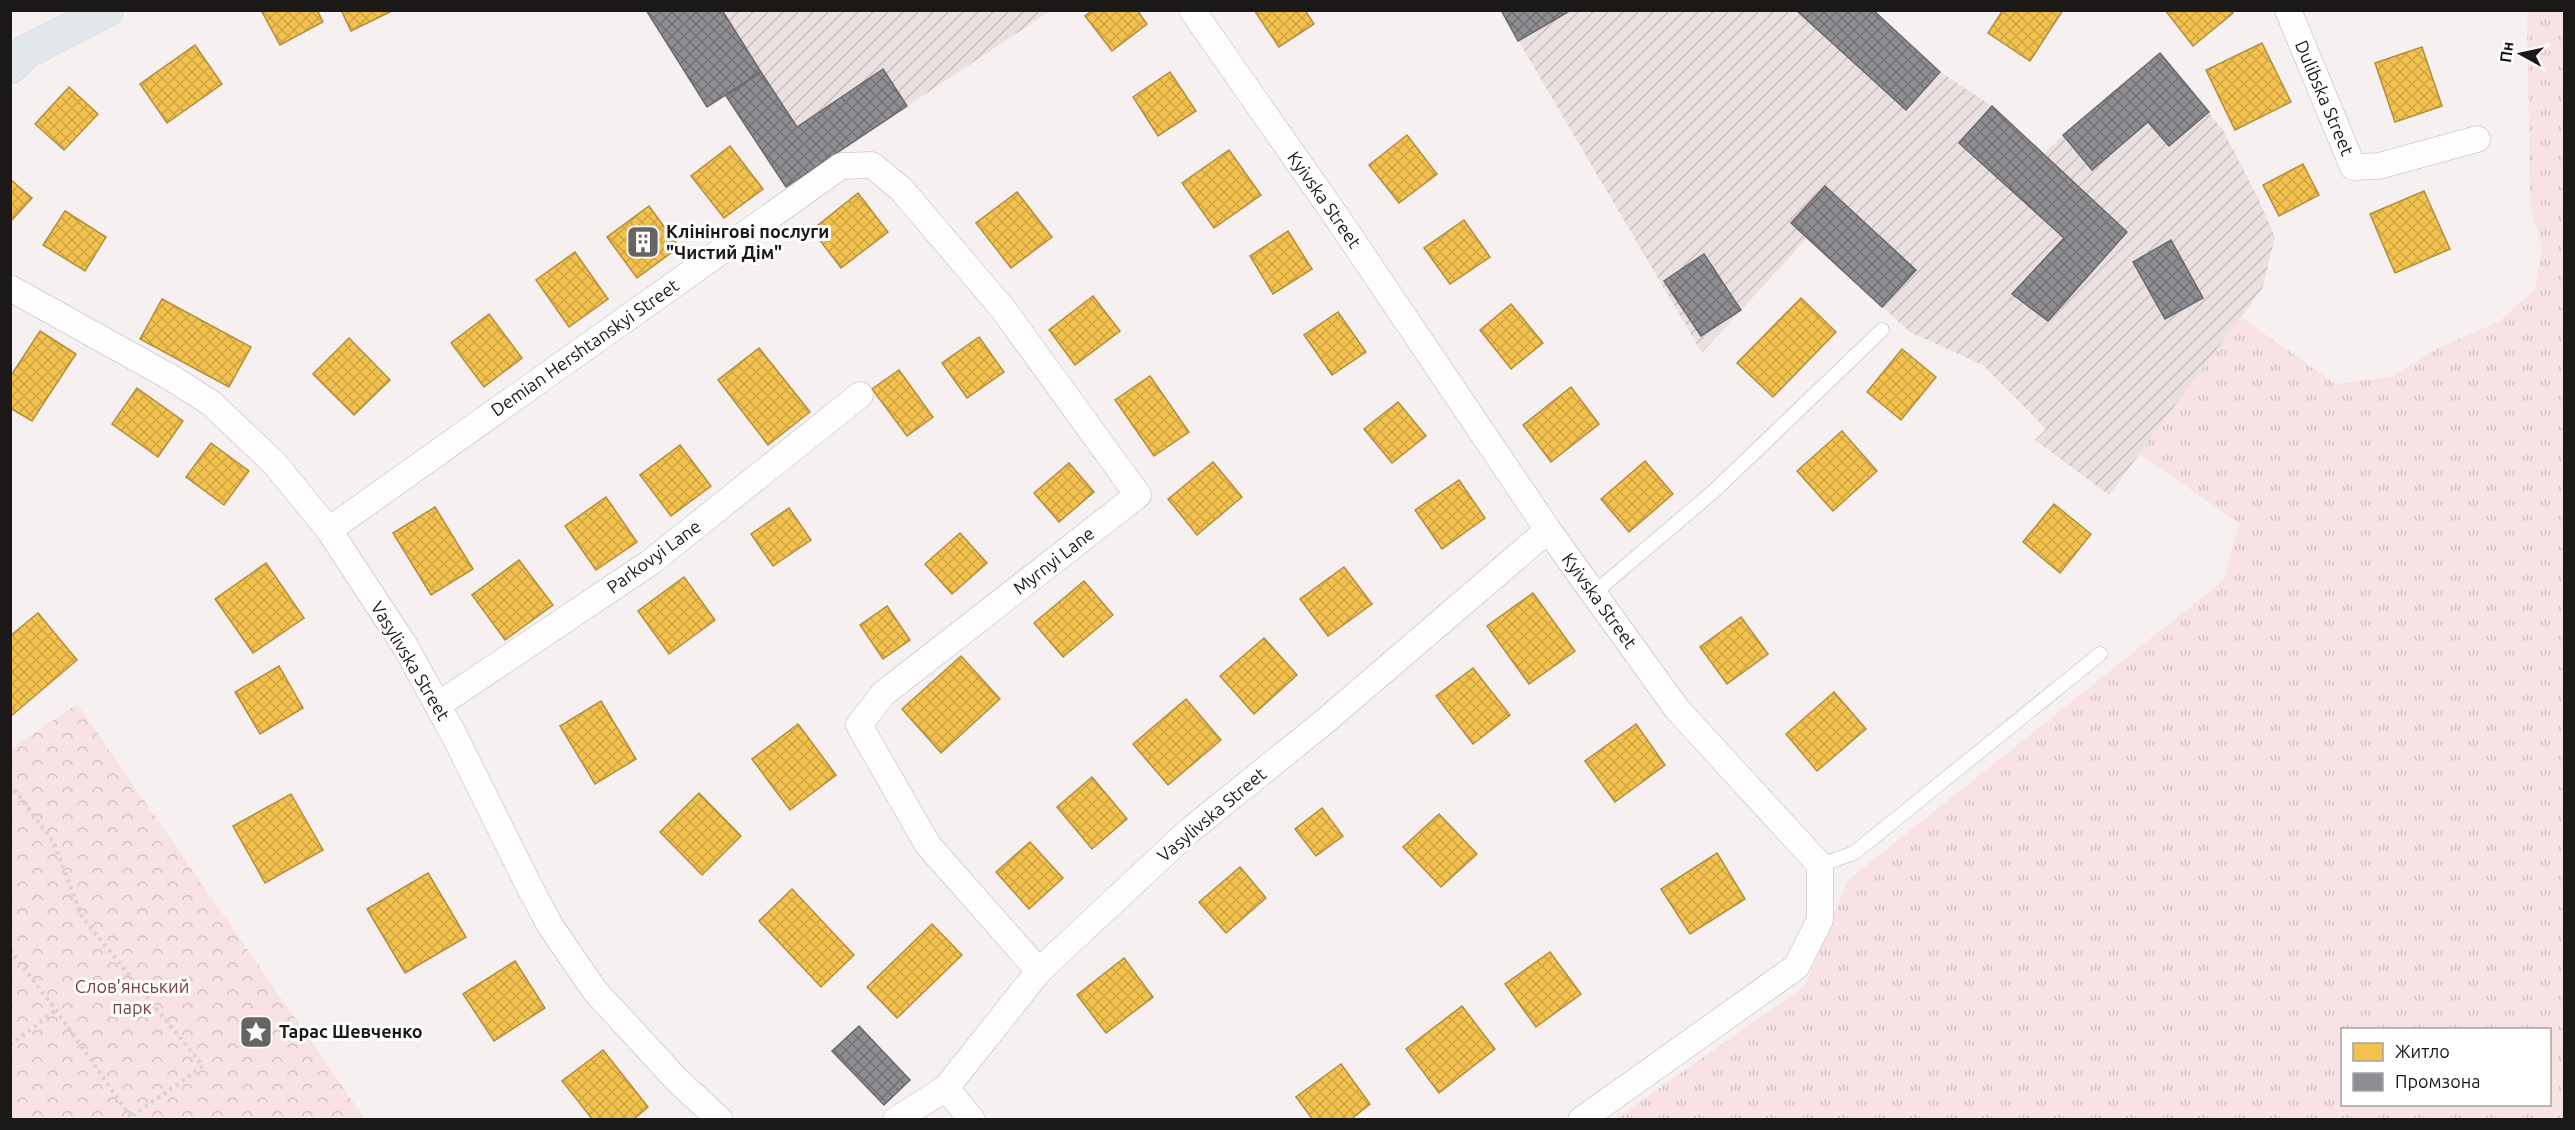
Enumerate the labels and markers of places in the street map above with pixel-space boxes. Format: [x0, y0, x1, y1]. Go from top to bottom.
place label: Клінінгові послуги "Чистий Дім" [666, 221, 829, 262]
building icon: Клінінгові послуги "Чистий Дім" [625, 224, 661, 260]
place icon: Тарас Шевченко [238, 1014, 274, 1050]
place label: Тарас Шевченко [279, 1021, 423, 1041]

